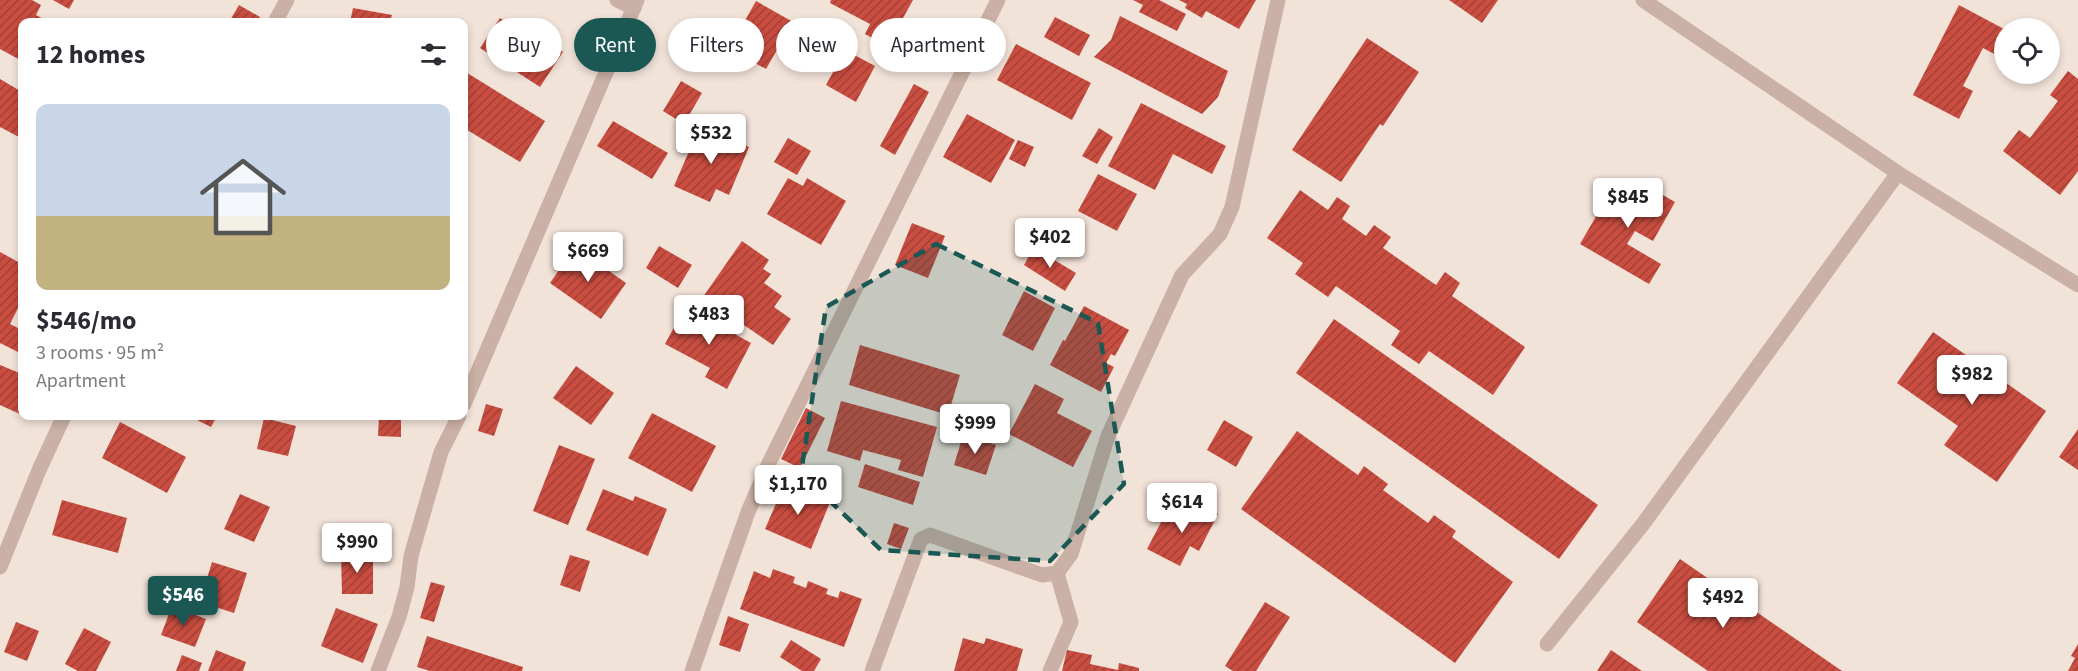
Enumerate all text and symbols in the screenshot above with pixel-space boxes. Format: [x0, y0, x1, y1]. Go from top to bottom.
chip: Buy [486, 18, 562, 72]
chip: Rent [574, 18, 656, 72]
chip: Filters [668, 18, 764, 72]
chip: New [776, 18, 858, 72]
chip: Apartment [870, 18, 1006, 72]
map controls [1994, 18, 2060, 84]
button: locate [1994, 18, 2060, 84]
text: 12 homes [36, 36, 145, 73]
icon: filters [417, 38, 450, 71]
pin: $532 [675, 114, 747, 165]
text: $532 [690, 119, 732, 147]
icon: home [189, 143, 297, 251]
pin: $845 [1592, 178, 1664, 229]
text: $845 [1607, 183, 1649, 211]
pin: $402 [1014, 218, 1086, 269]
text: $402 [1029, 223, 1071, 251]
pin: $669 [552, 232, 624, 283]
text: $669 [567, 237, 609, 265]
pin: $483 [673, 295, 745, 346]
text: $483 [688, 300, 730, 328]
text: $546/mo [36, 302, 136, 339]
text: 3 rooms · 95 m² [36, 339, 164, 367]
pin: $982 [1936, 355, 2008, 406]
text: $982 [1951, 360, 1993, 388]
text: Apartment [36, 367, 126, 395]
pin: $999 [939, 404, 1011, 455]
text: $999 [954, 409, 996, 437]
pin: $1,170 [749, 465, 847, 516]
text: $1,170 [769, 470, 827, 498]
pin: $614 [1146, 483, 1218, 534]
text: $614 [1161, 488, 1203, 516]
pin: $990 [321, 523, 393, 574]
text: $990 [336, 528, 378, 556]
pin: $546 [147, 576, 219, 627]
pin: $492 [1687, 578, 1759, 629]
text: $546 [162, 581, 204, 609]
text: $492 [1702, 583, 1744, 611]

